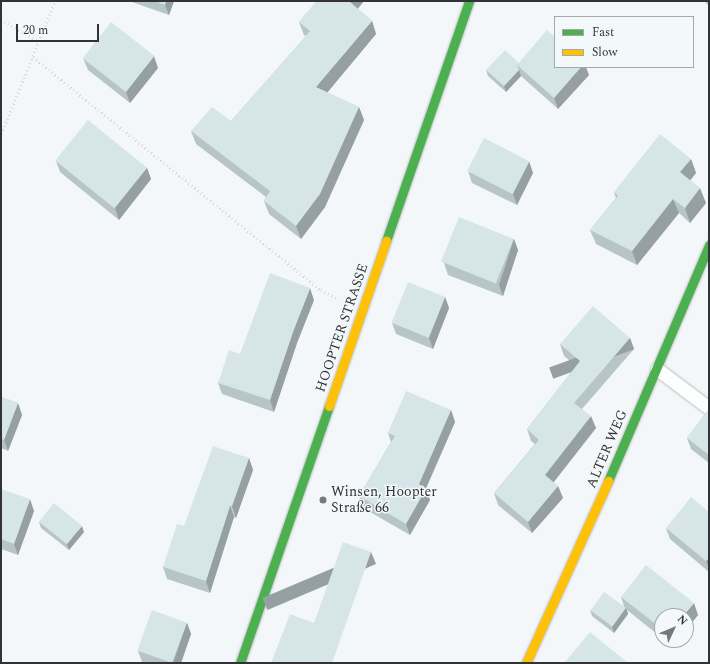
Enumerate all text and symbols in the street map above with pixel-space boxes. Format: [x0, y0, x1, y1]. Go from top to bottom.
scale bar [18, 16, 101, 42]
legend [554, 16, 694, 68]
text: 20 m [23, 21, 48, 40]
text: Fast [592, 23, 614, 42]
text: Slow [592, 43, 617, 62]
street label: HOOPTER STRASSE [312, 261, 372, 395]
street label: ALTER WEG [583, 407, 631, 491]
place label: Winsen, Hoopter Straße 66 [331, 484, 437, 516]
marker: Winsen, Hoopter Straße 66 [318, 495, 328, 505]
north arrow [654, 608, 694, 648]
text: N [673, 611, 692, 629]

